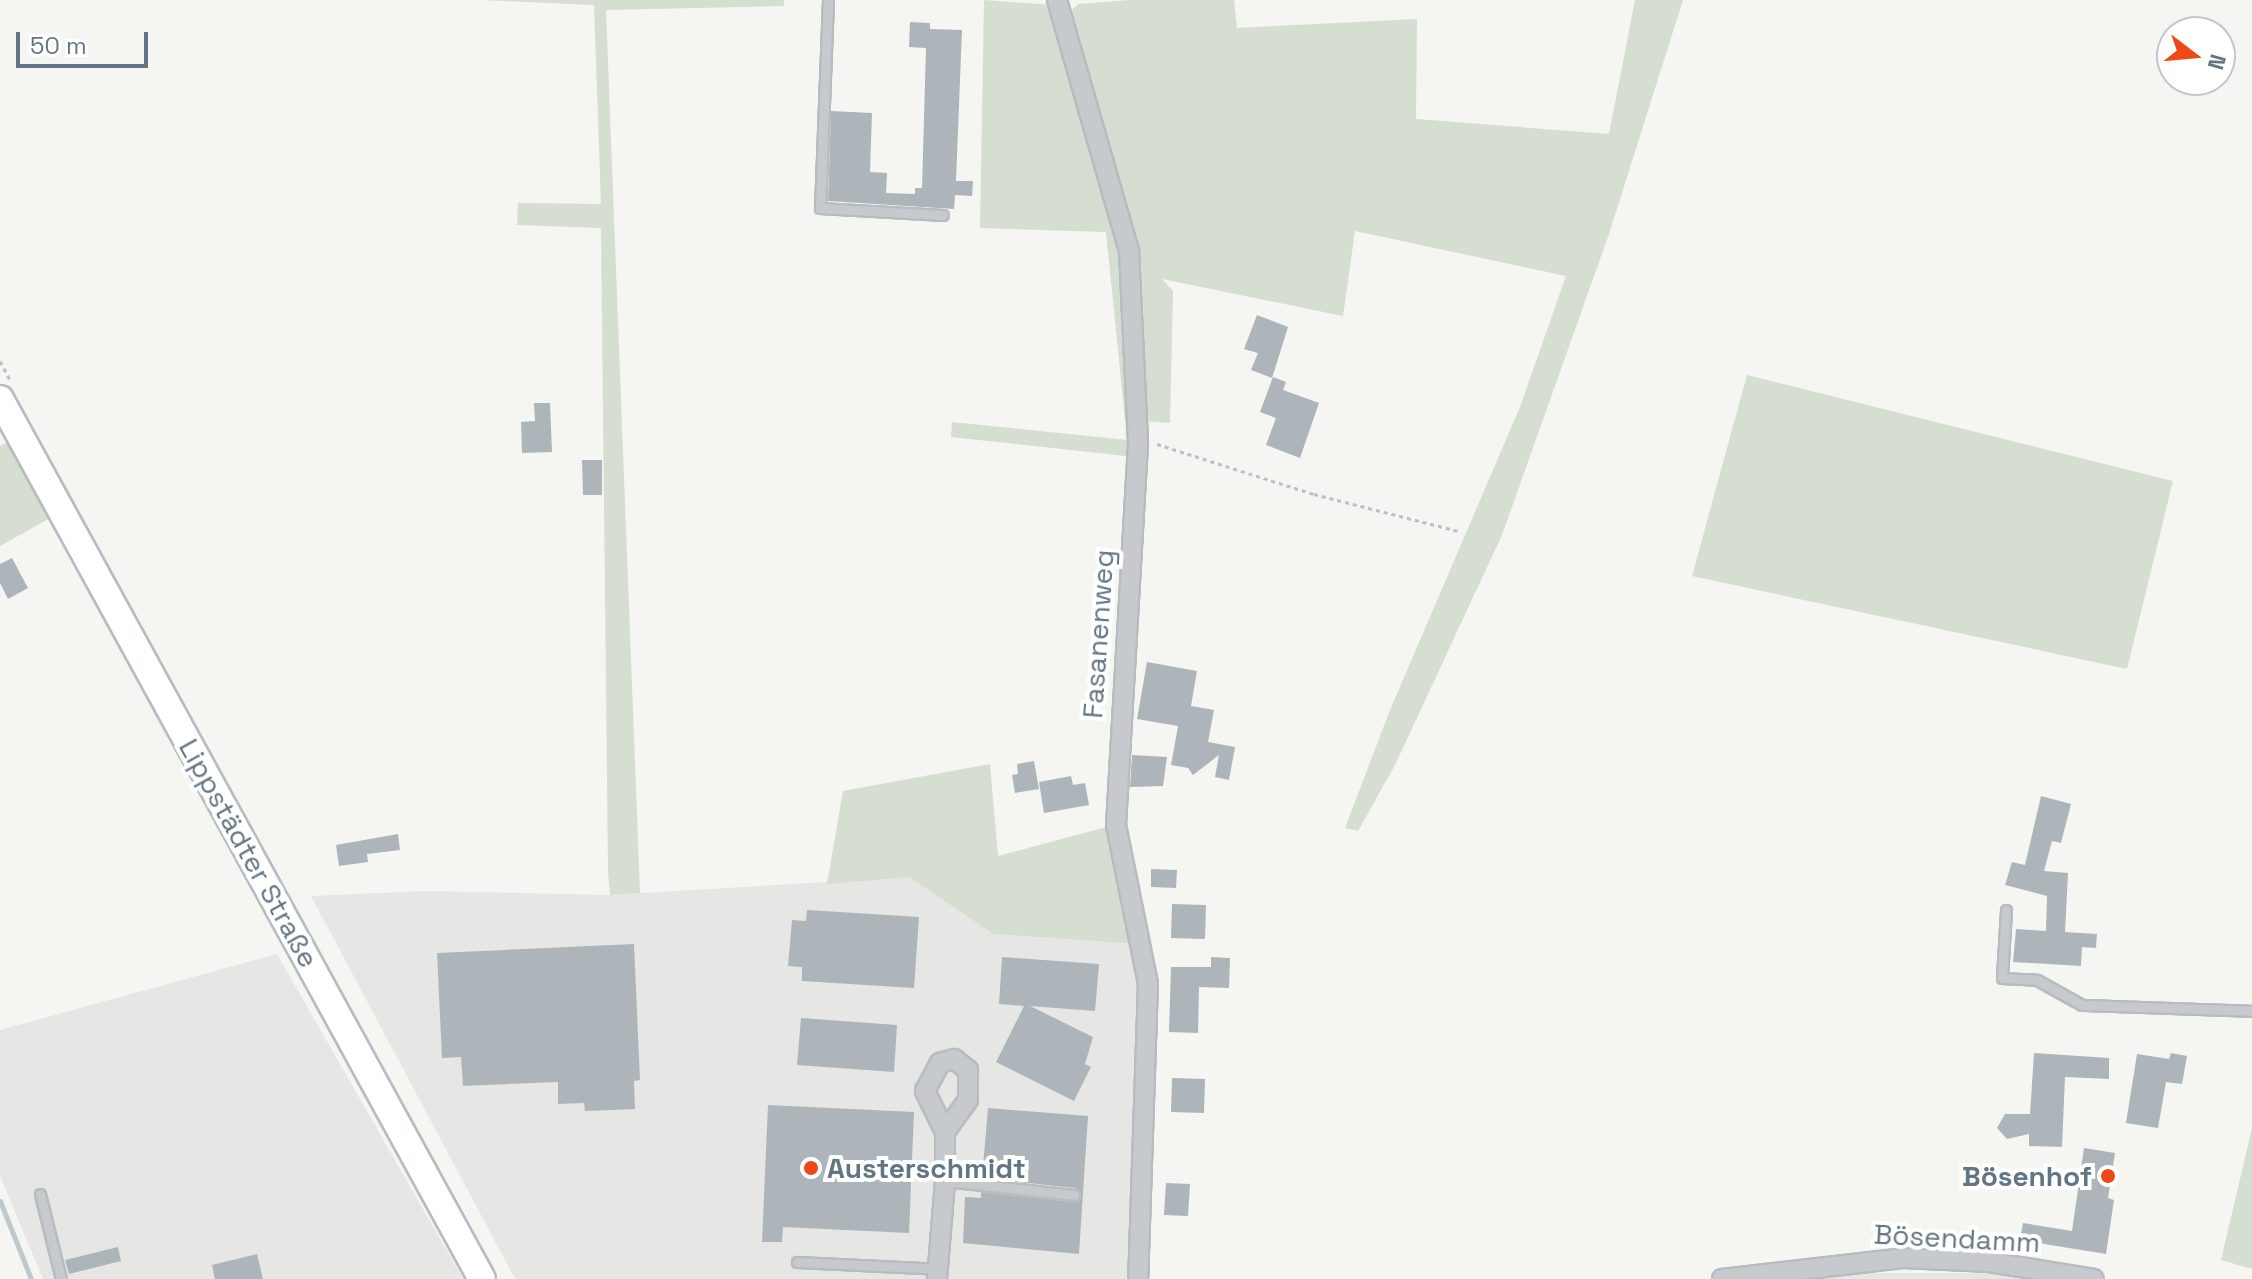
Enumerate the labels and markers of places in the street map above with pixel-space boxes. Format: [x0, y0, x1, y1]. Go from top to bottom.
place label: Austerschmidt [827, 1151, 1026, 1185]
marker: Austerschmidt [802, 1159, 820, 1177]
place label: Bösenhof [1962, 1159, 2092, 1193]
marker: Bösenhof [2099, 1167, 2117, 1185]

